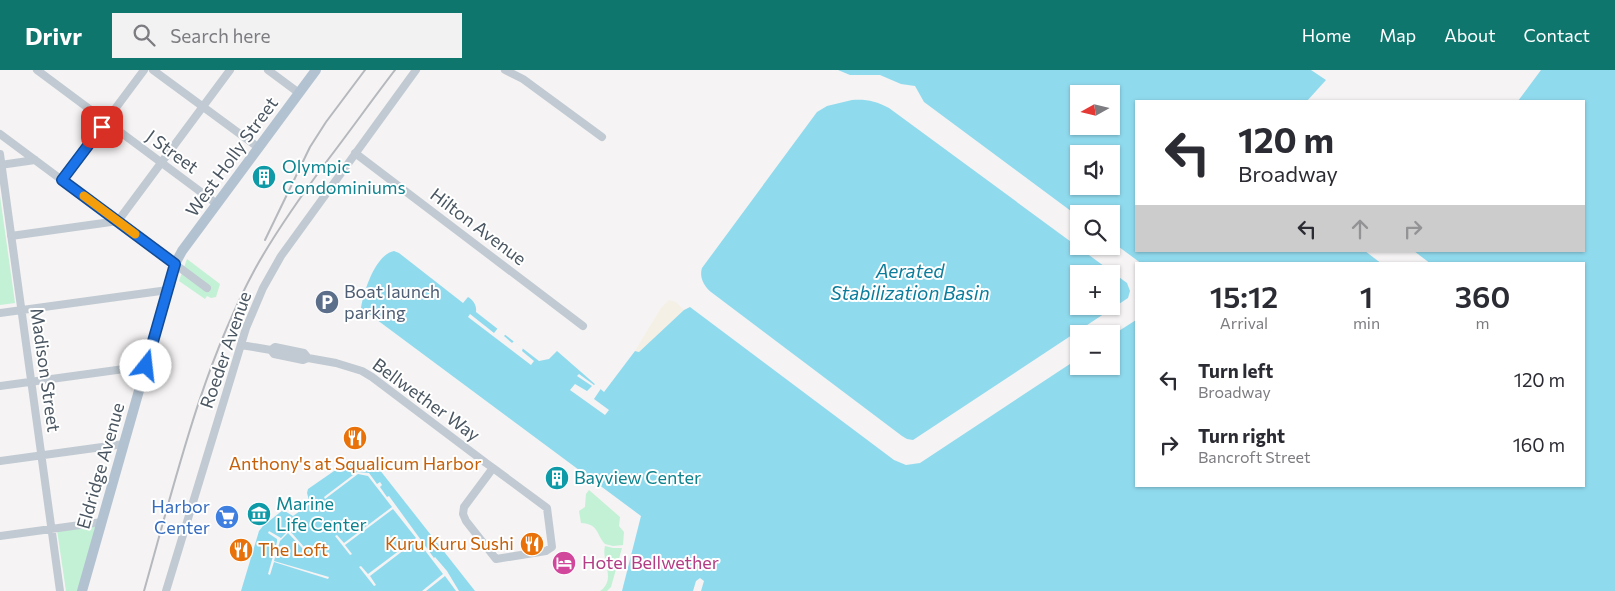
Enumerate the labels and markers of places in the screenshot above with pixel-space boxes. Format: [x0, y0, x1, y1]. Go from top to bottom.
pin [81, 106, 123, 148]
place label: Olympic Condominiums [282, 155, 406, 198]
building icon: Olympic Condominiums [251, 164, 277, 190]
place label: Boat launch parking [344, 280, 440, 323]
parking icon: Boat launch parking [314, 289, 340, 315]
restaurant icon: Anthony's at Squalicum Harbor [342, 425, 368, 451]
place label: Anthony's at Squalicum Harbor [229, 452, 481, 474]
building icon: Bayview Center [544, 465, 570, 491]
place label: Bayview Center [574, 466, 701, 488]
place label: Marine Life Center [276, 492, 367, 535]
place label: Harbor Center [151, 495, 210, 538]
museum icon: Marine Life Center [246, 501, 272, 527]
supermarket icon: Harbor Center [214, 504, 240, 530]
restaurant icon: Kuru Kuru Sushi [519, 531, 545, 557]
place label: Kuru Kuru Sushi [385, 532, 514, 554]
restaurant icon: The Loft [228, 537, 254, 563]
place label: The Loft [258, 538, 328, 560]
hotel icon: Hotel Bellwether [551, 550, 577, 576]
place label: Hotel Bellwether [582, 551, 719, 573]

